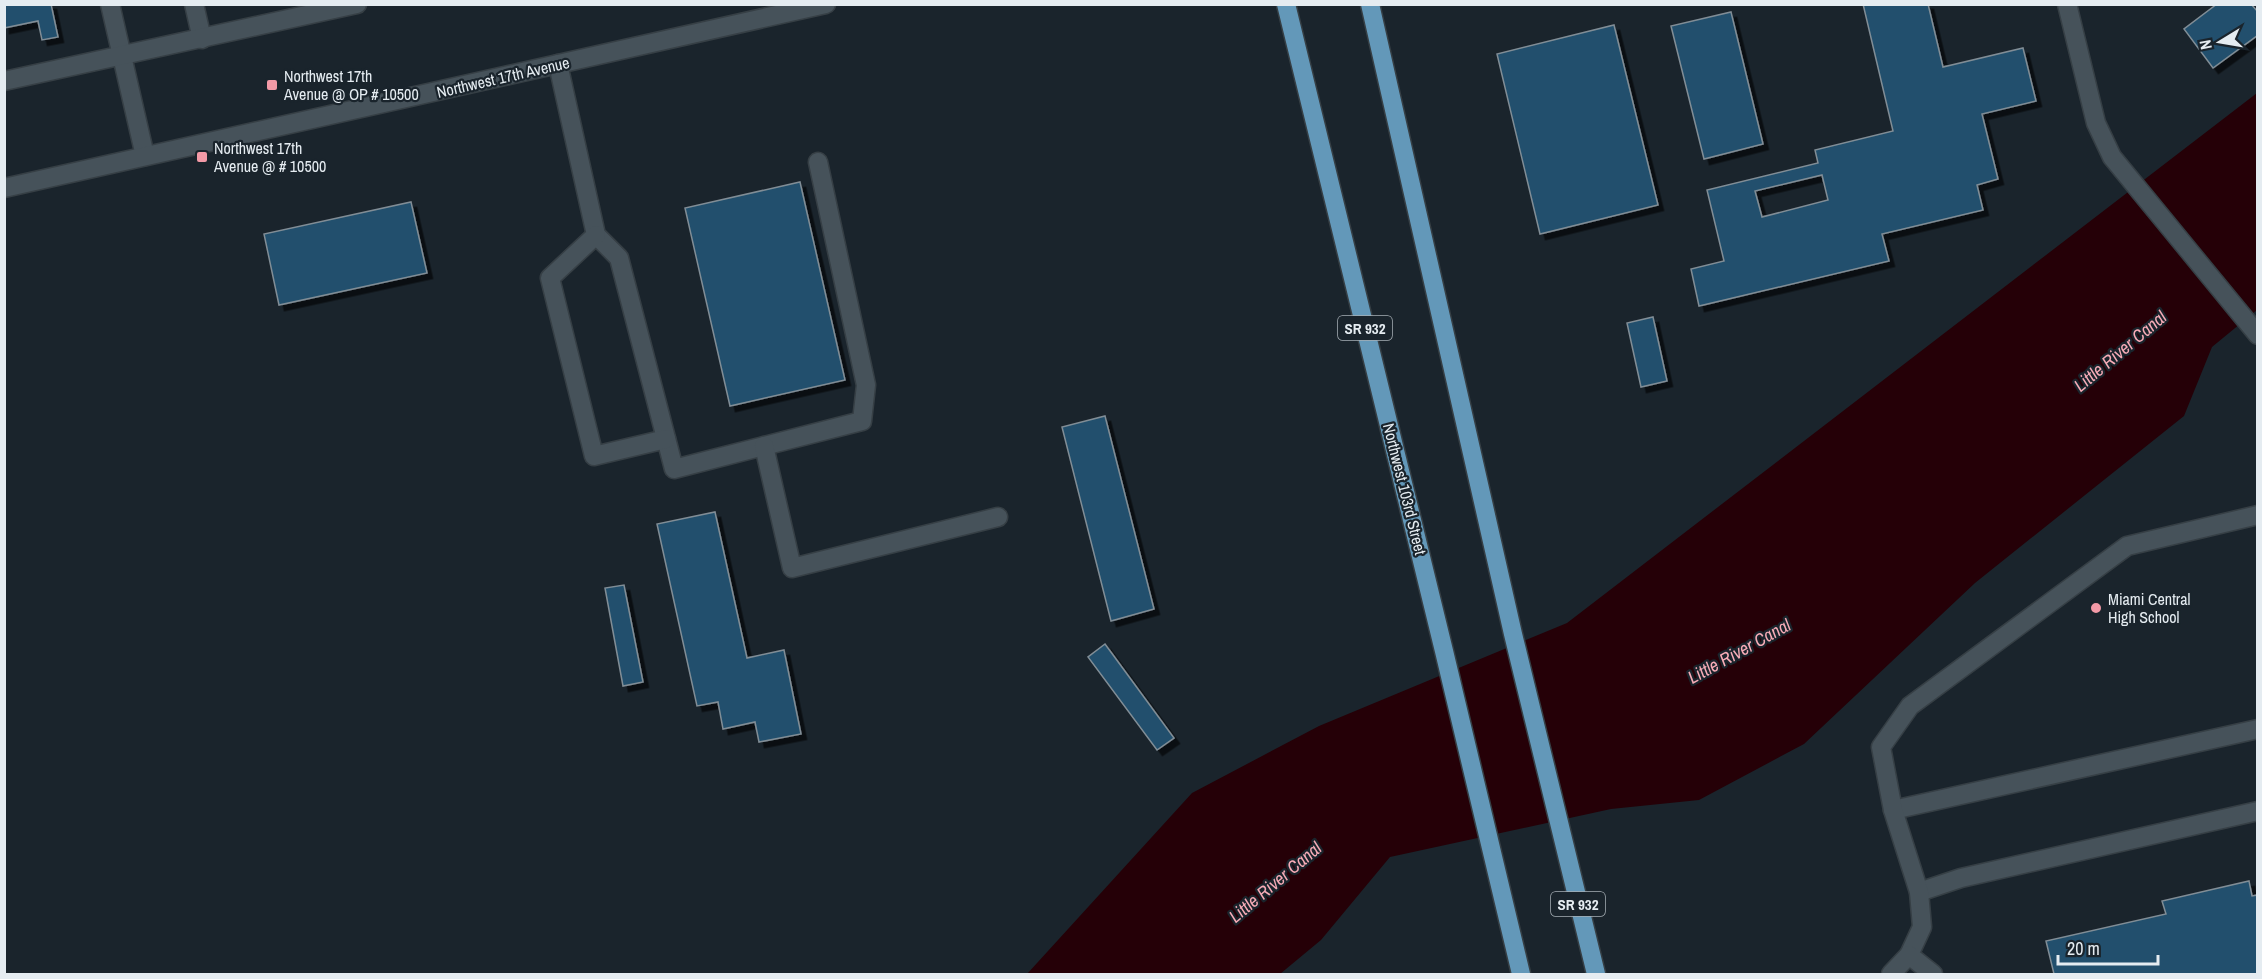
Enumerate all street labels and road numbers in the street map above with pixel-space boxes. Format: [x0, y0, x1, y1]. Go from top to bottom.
street label: Northwest 17th Avenue [435, 51, 571, 103]
road number: SR 932 [1338, 316, 1392, 340]
street label: Northwest 103rd Street [1378, 421, 1432, 557]
road number: SR 932 [1551, 892, 1605, 916]

